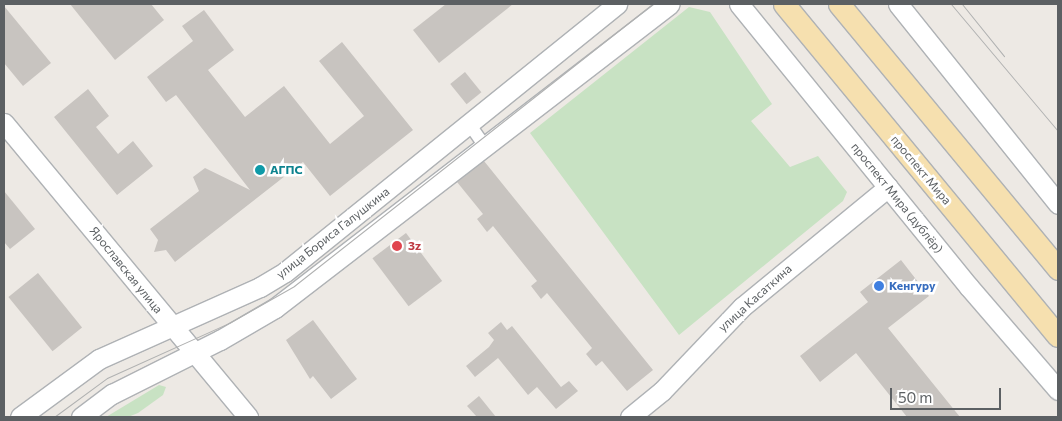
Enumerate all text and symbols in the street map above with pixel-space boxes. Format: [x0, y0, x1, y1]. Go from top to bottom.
street label: проспект Мира [888, 132, 954, 208]
street label: проспект Мира (дублёр) [848, 140, 946, 256]
place label: АГПС [270, 163, 303, 177]
marker: АГПС [254, 164, 266, 176]
street label: улица Бориса Галушкина [274, 184, 392, 282]
street label: Ярославская улица [87, 224, 165, 316]
marker: 3z [390, 239, 404, 253]
place label: 3z [408, 239, 421, 253]
street label: улица Касаткина [715, 261, 795, 335]
place label: Кенгуру [889, 279, 935, 293]
marker: Кенгуру [873, 280, 885, 292]
scale bar [892, 378, 1003, 410]
text: 50 m [898, 388, 932, 406]

